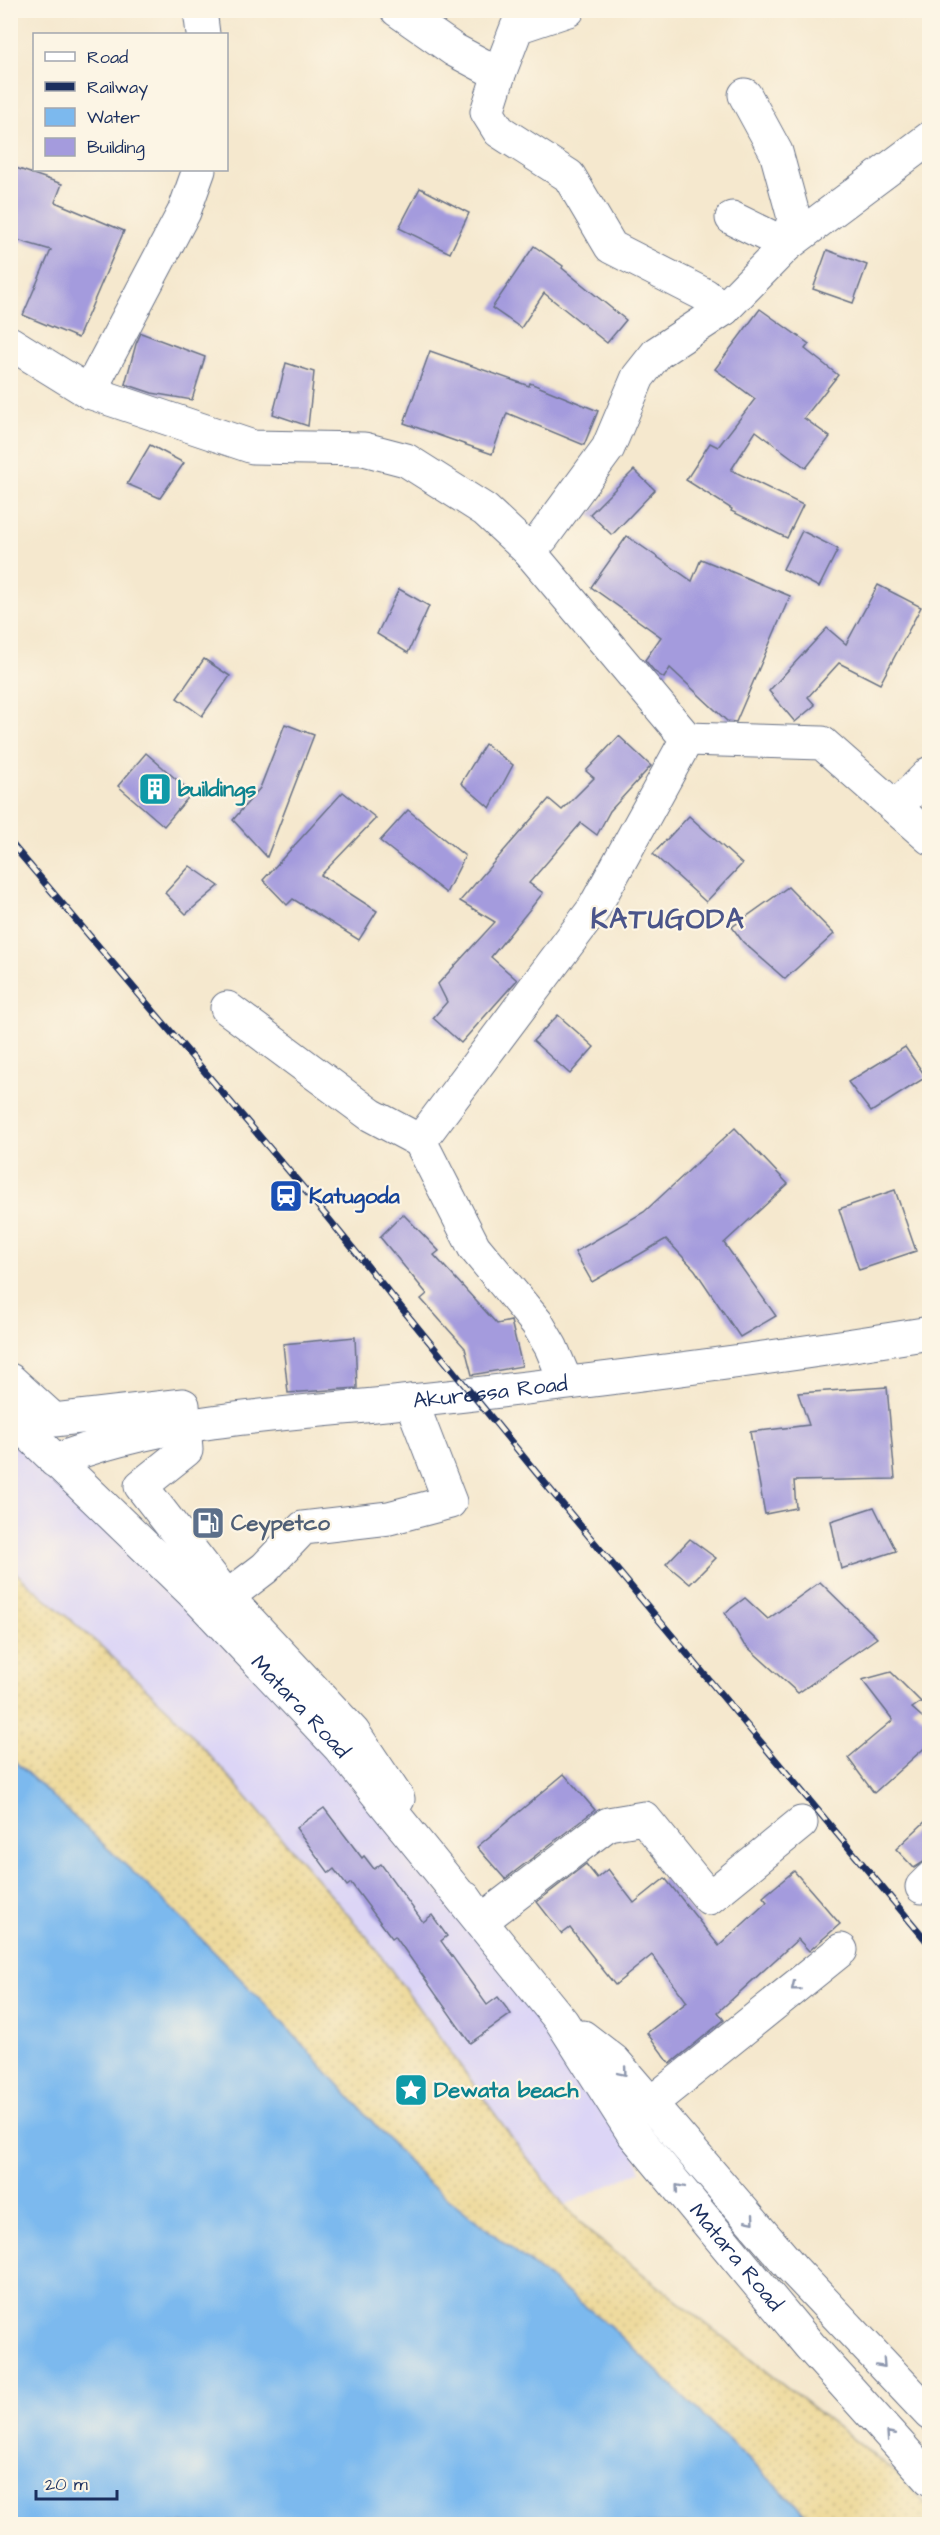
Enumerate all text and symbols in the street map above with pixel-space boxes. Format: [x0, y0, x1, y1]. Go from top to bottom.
legend [33, 33, 228, 171]
text: Road [87, 45, 128, 70]
text: Railway [87, 75, 148, 101]
text: Water [87, 105, 140, 130]
text: Building [87, 135, 145, 161]
building icon: buildings [137, 771, 173, 807]
place label: buildings [178, 774, 256, 806]
district label: KATUGODA [591, 900, 745, 939]
station icon: Katugoda [268, 1178, 304, 1214]
place label: Katugoda [309, 1181, 401, 1213]
street label: Akuressa Road [411, 1368, 569, 1416]
fuel station icon: Ceypetco [190, 1505, 226, 1541]
place label: Ceypetco [231, 1508, 331, 1541]
street label: Matara Road [244, 1648, 358, 1765]
one-way arrow [791, 1979, 802, 1990]
one-way arrow [616, 2065, 627, 2076]
place icon: Dewata beach [393, 2072, 429, 2108]
place label: Dewata beach [434, 2075, 579, 2106]
one-way arrow [675, 2184, 686, 2195]
street label: Matara Road [682, 2196, 790, 2318]
one-way arrow [743, 2213, 754, 2224]
one-way arrow [875, 2357, 886, 2367]
one-way arrow [886, 2431, 897, 2442]
scale bar [36, 2463, 117, 2501]
text: 20 m [45, 2472, 88, 2497]

